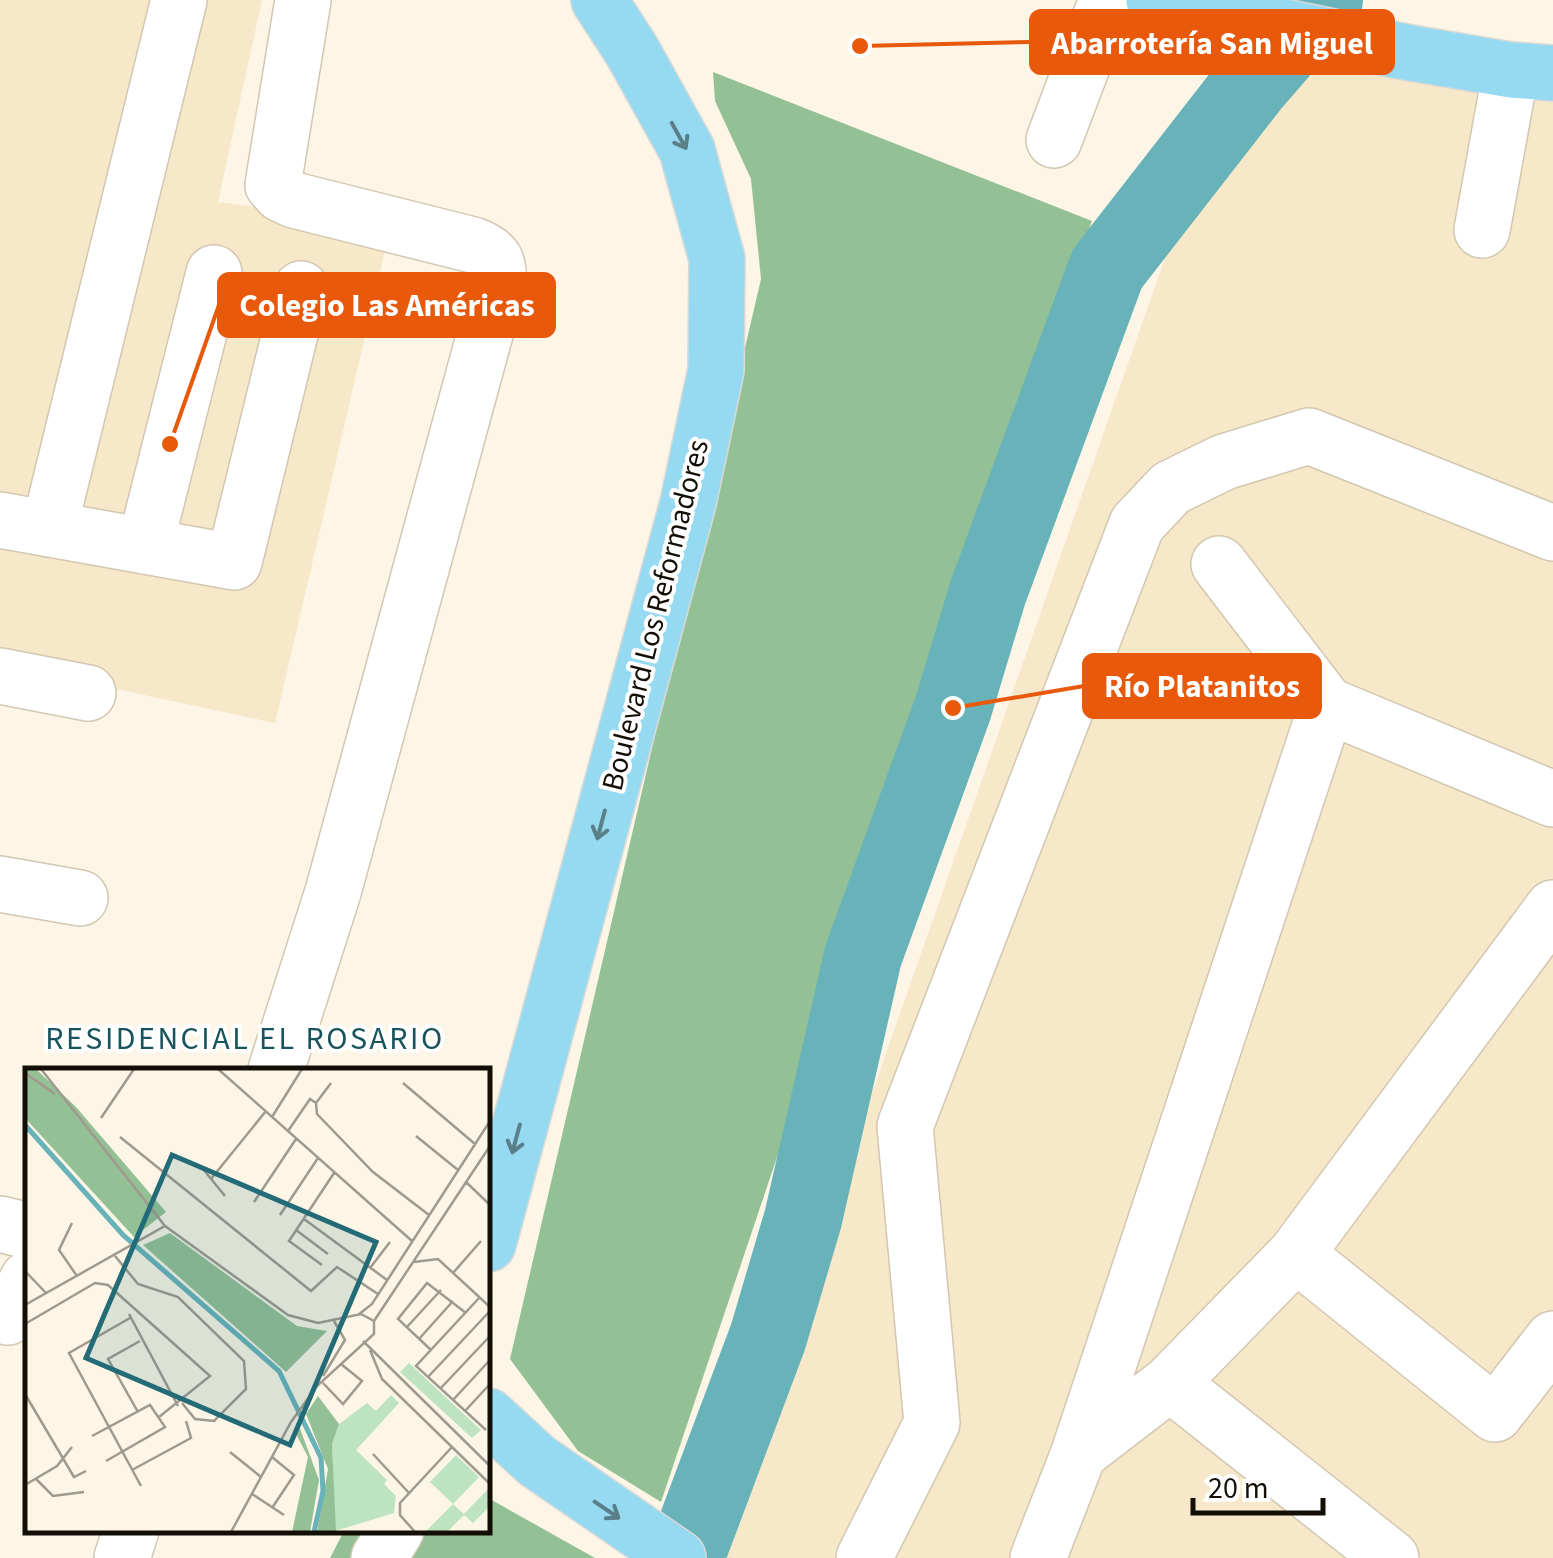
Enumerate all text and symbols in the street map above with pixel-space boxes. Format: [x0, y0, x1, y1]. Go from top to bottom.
callout: Abarrotería San Miguel [1031, 11, 1393, 73]
text: Abarrotería San Miguel [1050, 21, 1373, 67]
one-way arrow [670, 120, 690, 150]
callout: Colegio Las Américas [219, 274, 554, 336]
text: Colegio Las Américas [239, 283, 535, 329]
street label: Boulevard Los Reformadores [591, 435, 720, 795]
callout: Río Platanitos [1084, 655, 1320, 717]
text: Río Platanitos [1104, 664, 1300, 710]
one-way arrow [590, 809, 609, 840]
district label: RESIDENCIAL EL ROSARIO [45, 1016, 445, 1062]
inset map [25, 1068, 490, 1533]
one-way arrow [506, 1123, 524, 1154]
scale bar [1193, 1453, 1323, 1515]
text: 20 m [1208, 1467, 1269, 1510]
one-way arrow [593, 1499, 621, 1520]

